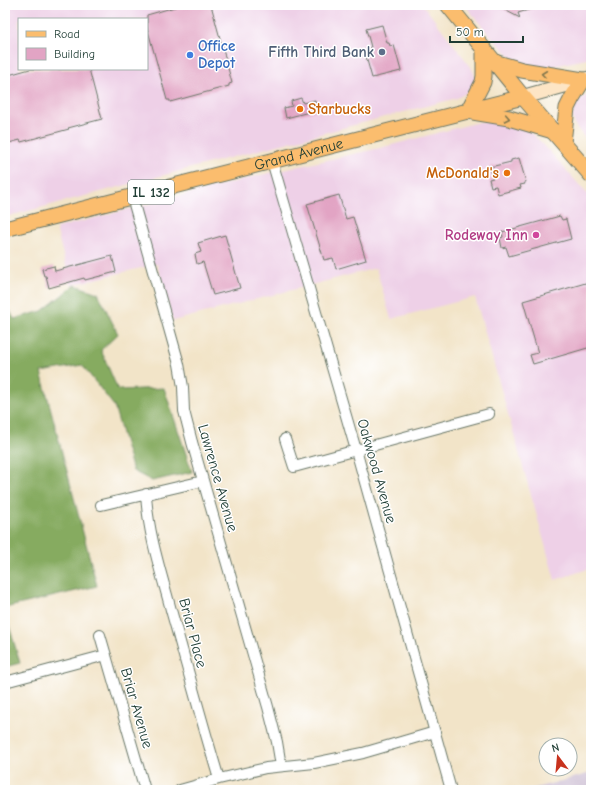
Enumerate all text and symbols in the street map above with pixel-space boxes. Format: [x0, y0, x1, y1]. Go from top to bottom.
legend [18, 18, 148, 70]
scale bar [450, 18, 523, 44]
text: 50 m [456, 25, 484, 39]
text: Road [54, 27, 80, 41]
place label: Office Depot [198, 37, 236, 72]
place label: Fifth Third Bank [268, 43, 375, 61]
text: Building [54, 47, 95, 61]
marker: Fifth Third Bank [377, 47, 387, 57]
marker: Office Depot [185, 50, 195, 60]
one-way arrow [541, 69, 548, 78]
place label: Starbucks [308, 100, 371, 118]
marker: Starbucks [295, 104, 305, 114]
one-way arrow [504, 113, 510, 121]
street label: Grand Avenue [252, 134, 345, 174]
place label: McDonald's [426, 164, 499, 182]
marker: McDonald's [502, 168, 512, 178]
road number: IL 132 [128, 180, 174, 204]
place label: Rodeway Inn [445, 226, 528, 244]
marker: Rodeway Inn [531, 230, 541, 240]
street label: Oakwood Avenue [353, 417, 401, 526]
street label: Lawrence Avenue [194, 422, 242, 534]
street label: Briar Place [175, 596, 211, 670]
street label: Briar Avenue [117, 666, 157, 751]
north arrow [538, 737, 578, 777]
text: N [550, 741, 561, 755]

